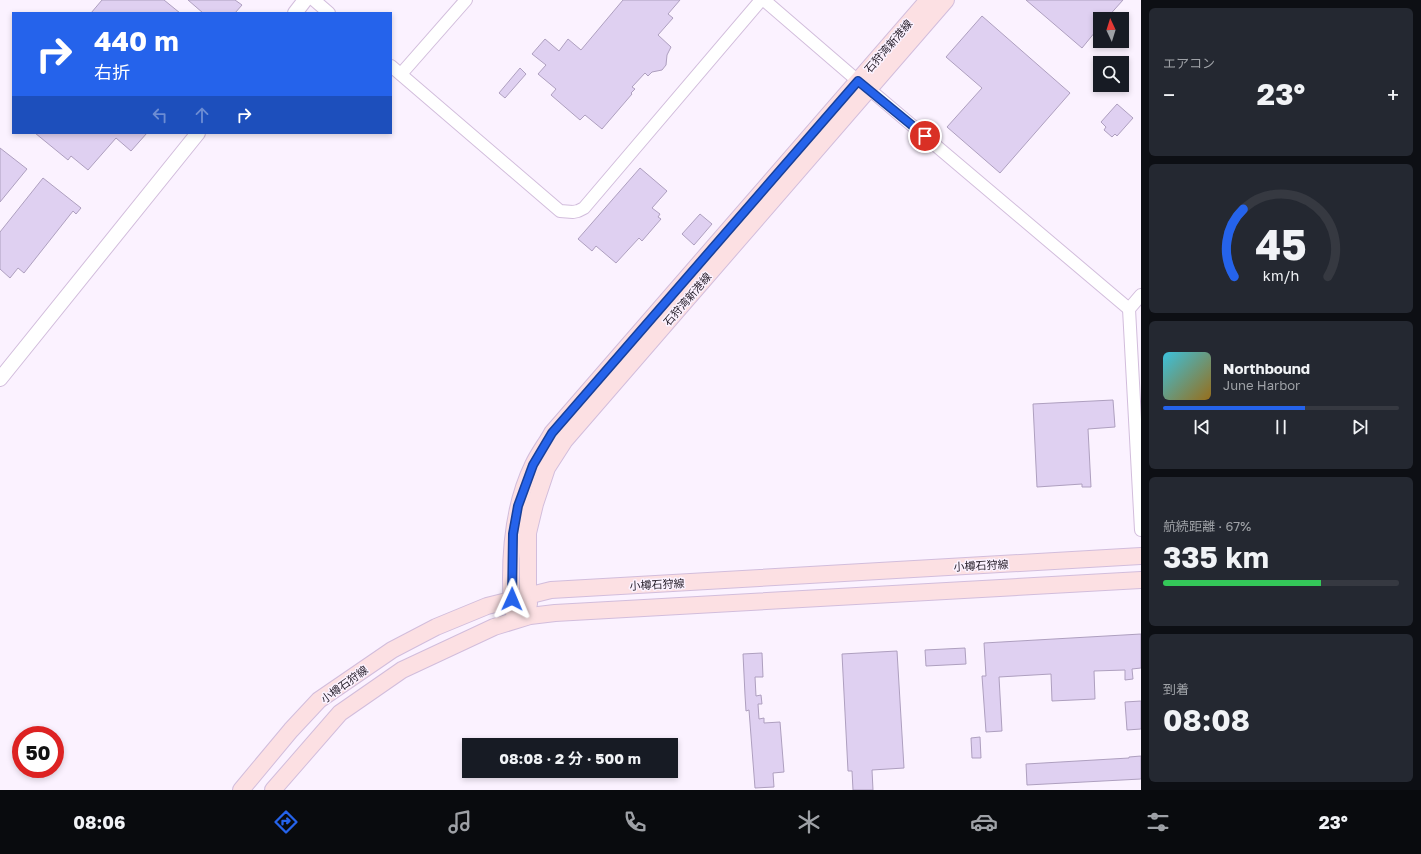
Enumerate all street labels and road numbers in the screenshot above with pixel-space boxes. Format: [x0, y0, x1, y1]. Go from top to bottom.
street label: 石狩湾新港線 [861, 17, 915, 75]
street label: 石狩湾新港線 [660, 270, 714, 328]
street label: 小樽石狩線 [953, 557, 1009, 573]
street label: 小樽石狩線 [629, 576, 685, 592]
street label: 小樽石狩線 [318, 663, 370, 705]

